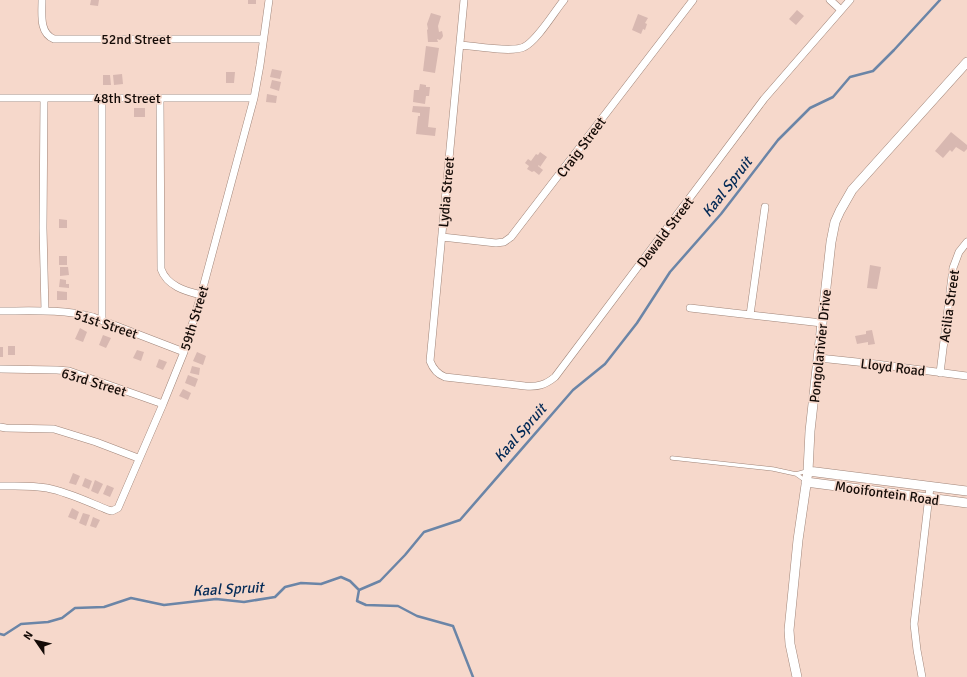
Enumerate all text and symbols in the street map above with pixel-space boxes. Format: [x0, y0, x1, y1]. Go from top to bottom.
street label: 52nd Street [101, 31, 171, 48]
street label: 48th Street [93, 90, 161, 107]
street label: Craig Street [553, 114, 610, 181]
water label: Kaal Spruit [698, 152, 757, 221]
street label: Lydia Street [435, 156, 458, 228]
street label: Dewald Street [633, 194, 698, 271]
street label: Acilia Street [936, 268, 963, 344]
street label: 59th Street [177, 283, 212, 353]
street label: Pongolarivier Drive [806, 288, 835, 404]
street label: 51st Street [72, 306, 140, 343]
street label: Lloyd Road [860, 355, 926, 380]
street label: 63rd Street [59, 365, 129, 400]
water label: Kaal Spruit [490, 399, 551, 466]
street label: Mooifontein Road [834, 478, 940, 509]
water label: Kaal Spruit [192, 578, 266, 600]
north arrow [16, 621, 56, 661]
text: N [21, 629, 36, 642]

